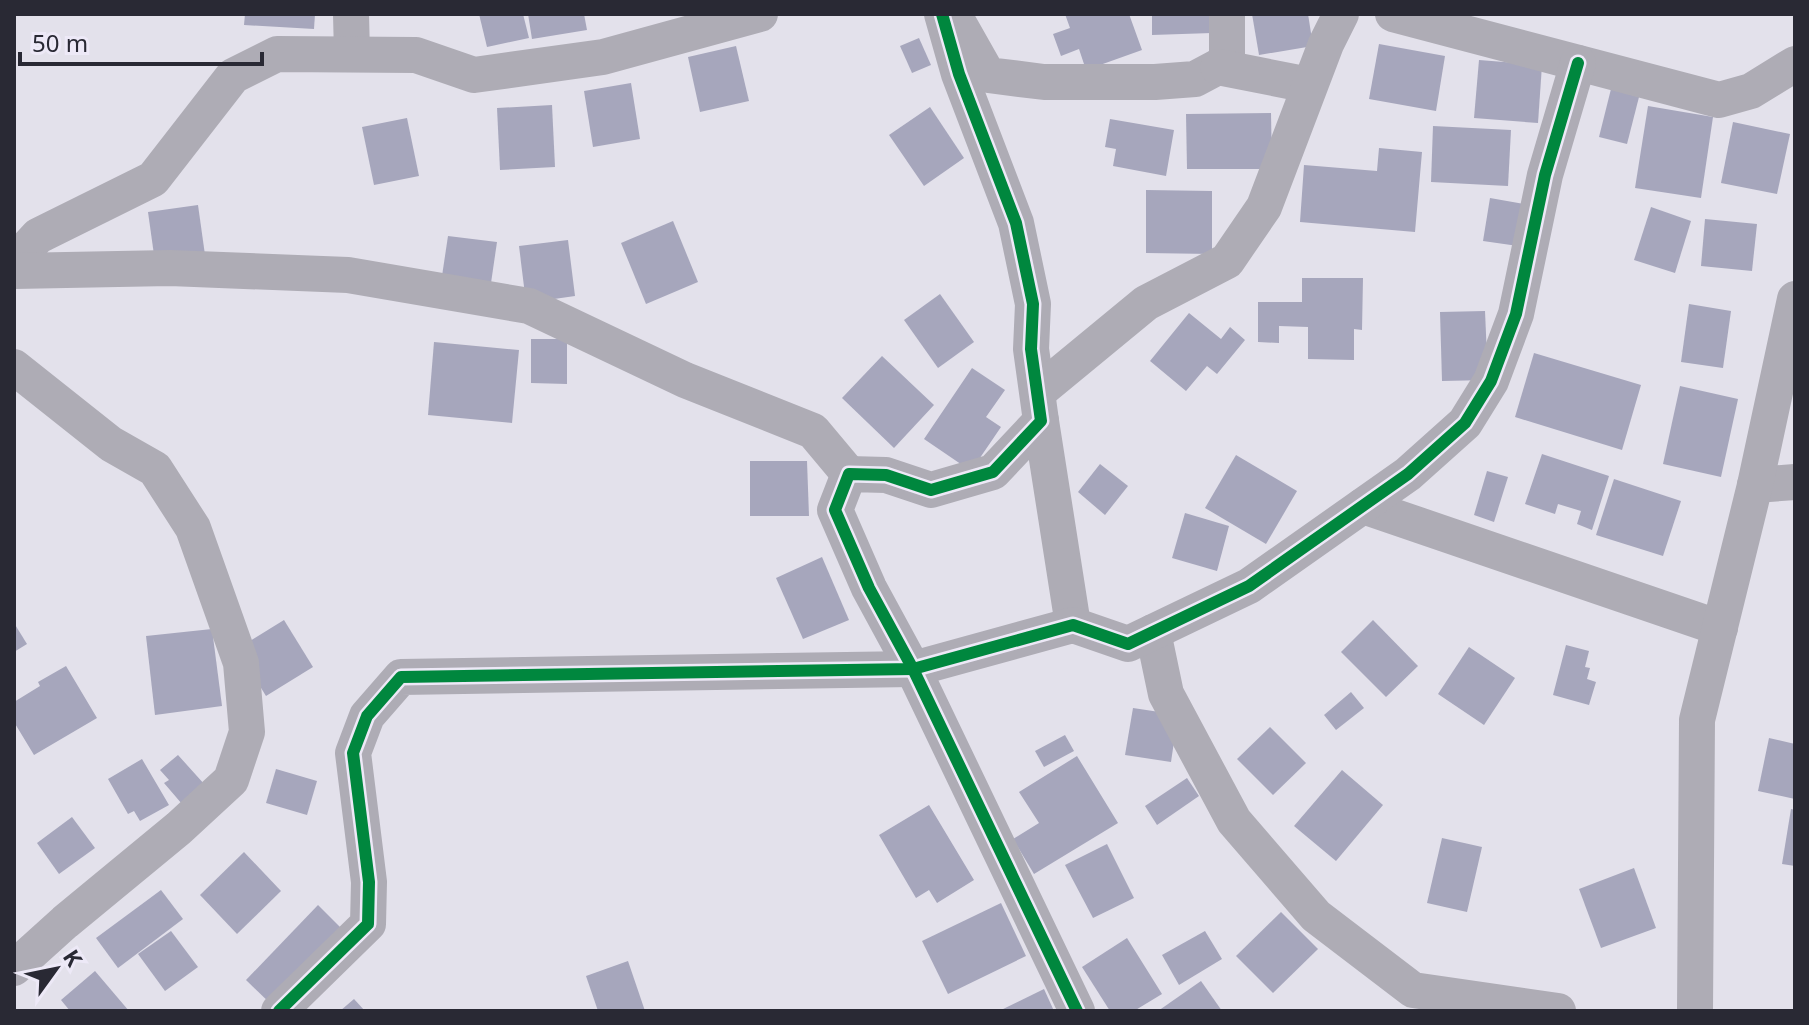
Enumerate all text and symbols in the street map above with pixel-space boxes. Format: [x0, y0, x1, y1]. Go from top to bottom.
scale bar [20, 16, 262, 66]
text: 50 m [32, 26, 88, 59]
north arrow [16, 929, 96, 1009]
text: K [57, 943, 90, 972]

